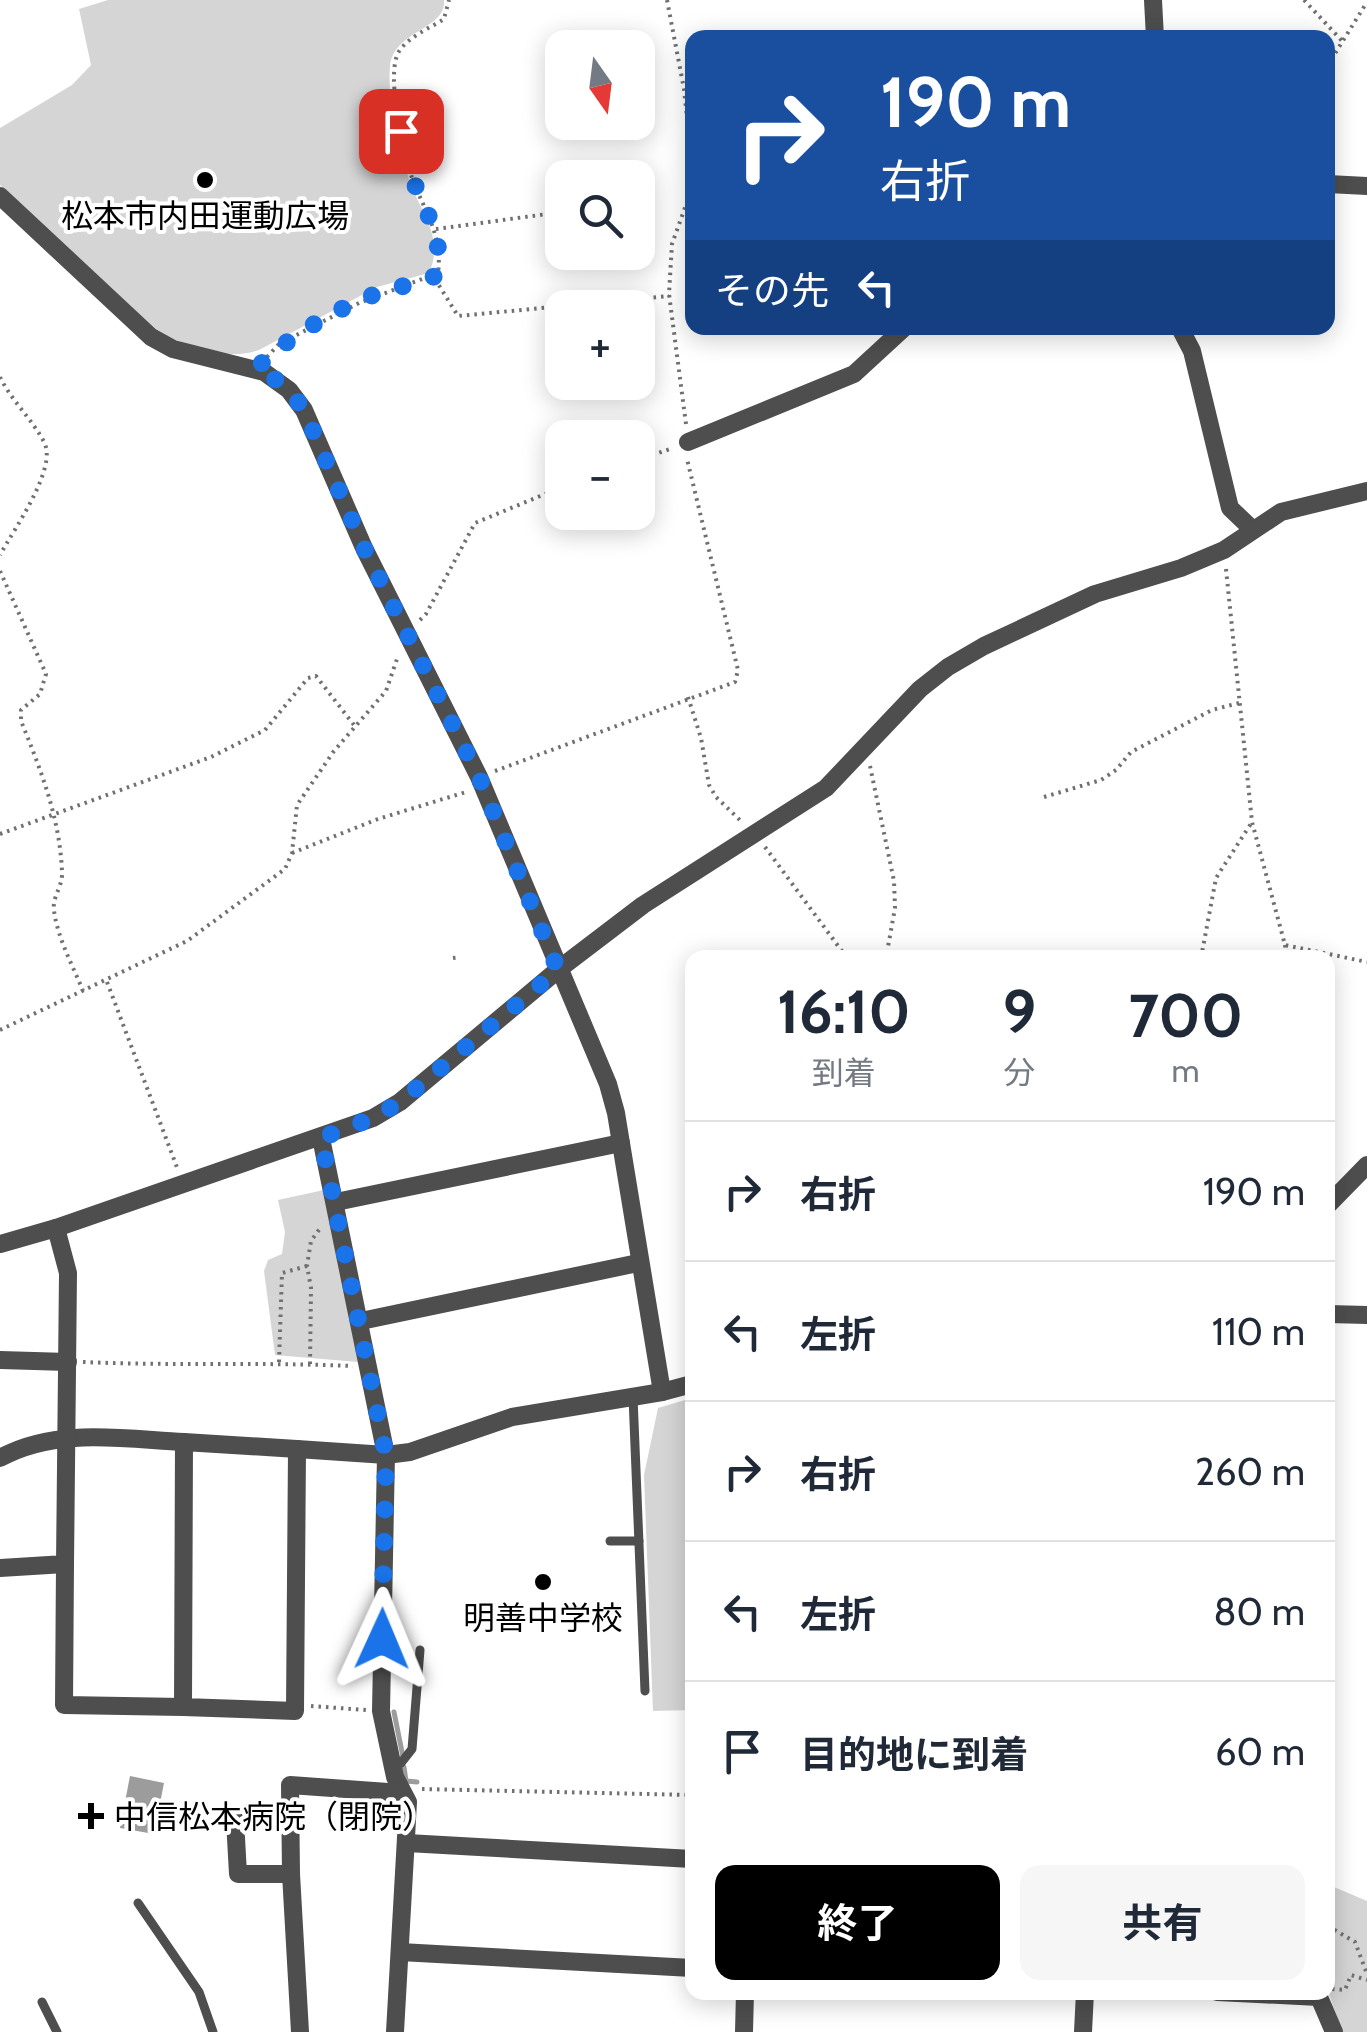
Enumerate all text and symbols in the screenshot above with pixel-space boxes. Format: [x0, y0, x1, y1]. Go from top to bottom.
north arrow [545, 30, 655, 140]
map controls [545, 30, 655, 530]
text: 190 m [880, 59, 1071, 145]
icon: right [715, 70, 845, 200]
pin [359, 89, 444, 174]
icon: arrive [374, 104, 429, 159]
text: 右折 [880, 154, 970, 208]
button: search [545, 160, 655, 270]
marker: 松本市内田運動広場 [194, 169, 216, 191]
place label: 松本市内田運動広場 [61, 196, 349, 235]
icon: left [849, 260, 904, 315]
text: その先 [715, 267, 829, 314]
button: + [545, 290, 655, 400]
button: − [545, 420, 655, 530]
text: 16:10 [777, 975, 911, 1048]
text: 9 [1003, 975, 1036, 1048]
text: 700 [1128, 979, 1243, 1052]
text: m [1172, 1051, 1200, 1090]
text: 到着 [812, 1053, 876, 1092]
text: 分 [1003, 1053, 1035, 1092]
icon: right [715, 1164, 770, 1219]
text: 190 m [1203, 1168, 1305, 1215]
text: 右折 [800, 1171, 876, 1218]
icon: left [715, 1304, 770, 1359]
text: 110 m [1212, 1308, 1305, 1355]
text: 左折 [800, 1311, 876, 1358]
icon: right [715, 1444, 770, 1499]
text: 260 m [1195, 1448, 1305, 1495]
text: 右折 [800, 1451, 876, 1498]
marker: 明善中学校 [532, 1571, 554, 1593]
icon: left [715, 1584, 770, 1639]
position arrow [330, 1587, 434, 1691]
text: 80 m [1214, 1588, 1305, 1635]
text: 左折 [800, 1591, 876, 1638]
place label: 明善中学校 [463, 1598, 623, 1637]
icon: arrive [715, 1724, 770, 1779]
text: 60 m [1215, 1728, 1305, 1775]
text: 目的地に到着 [800, 1731, 1028, 1778]
place label: 中信松本病院（閉院） [114, 1797, 434, 1836]
marker: 中信松本病院（閉院） [78, 1803, 104, 1829]
button: 終了 [715, 1865, 1000, 1980]
button: 共有 [1020, 1865, 1305, 1980]

